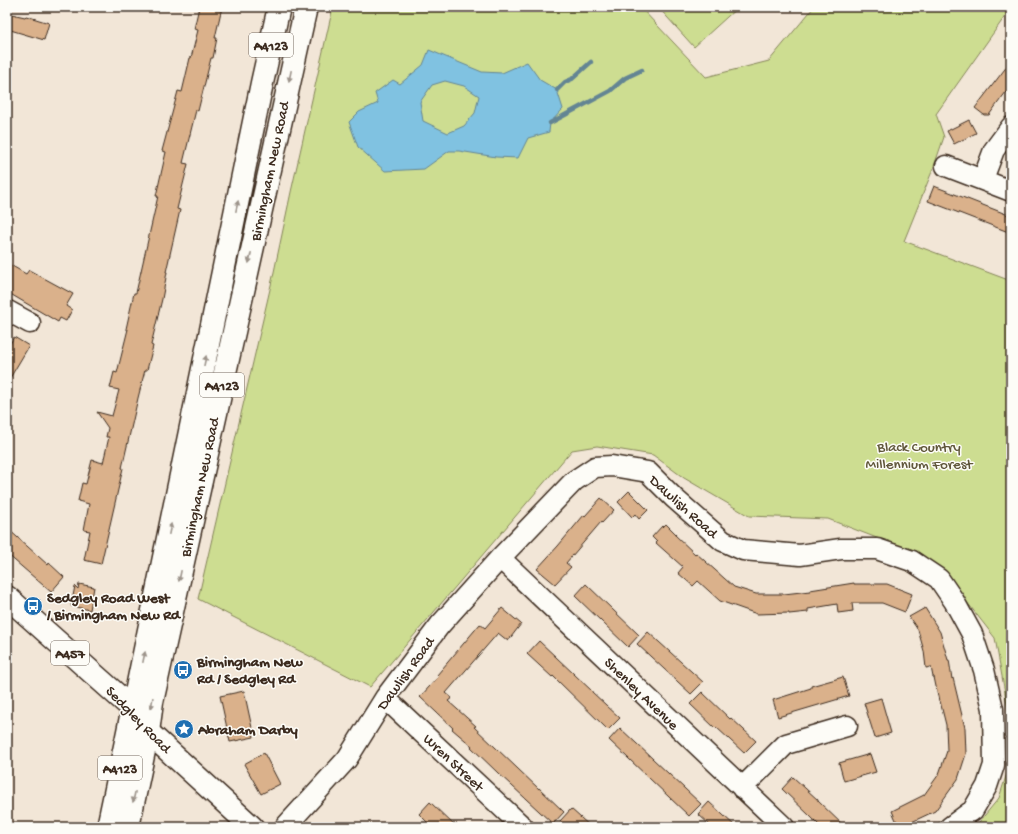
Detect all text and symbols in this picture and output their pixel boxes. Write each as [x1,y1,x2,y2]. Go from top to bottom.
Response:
road number: A4123 [249,33,293,57]
one-way arrow [287,70,293,82]
street label: Birmingham New Road [247,99,295,244]
one-way arrow [234,200,240,212]
one-way arrow [247,252,253,264]
one-way arrow [202,355,208,367]
road number: A4123 [200,373,244,397]
street label: Birmingham New Road [177,415,225,560]
park label: Black Country Millennium Forest [866,439,974,474]
street label: Dawlish Road [644,471,722,544]
one-way arrow [167,523,173,536]
one-way arrow [176,570,182,582]
place label: Sedgley Road West / Birmingham New Rd [46,590,182,625]
bus stop icon: Sedgley Road West / Birmingham New Rd [22,595,44,617]
street label: Dawlish Road [373,633,440,715]
road number: A457 [51,641,89,665]
one-way arrow [141,651,147,663]
place label: Birmingham New Rd / Sedgley Rd [196,654,303,689]
street label: Shenley Avenue [599,654,682,735]
bus stop icon: Birmingham New Rd / Sedgley Rd [172,659,194,681]
street label: Sedgley Road [101,683,175,759]
one-way arrow [149,697,155,709]
place icon: Abraham Darby [173,718,195,740]
place label: Abraham Darby [197,722,298,740]
street label: Wren Street [419,731,488,797]
road number: A4123 [98,756,142,780]
one-way arrow [131,791,137,803]

